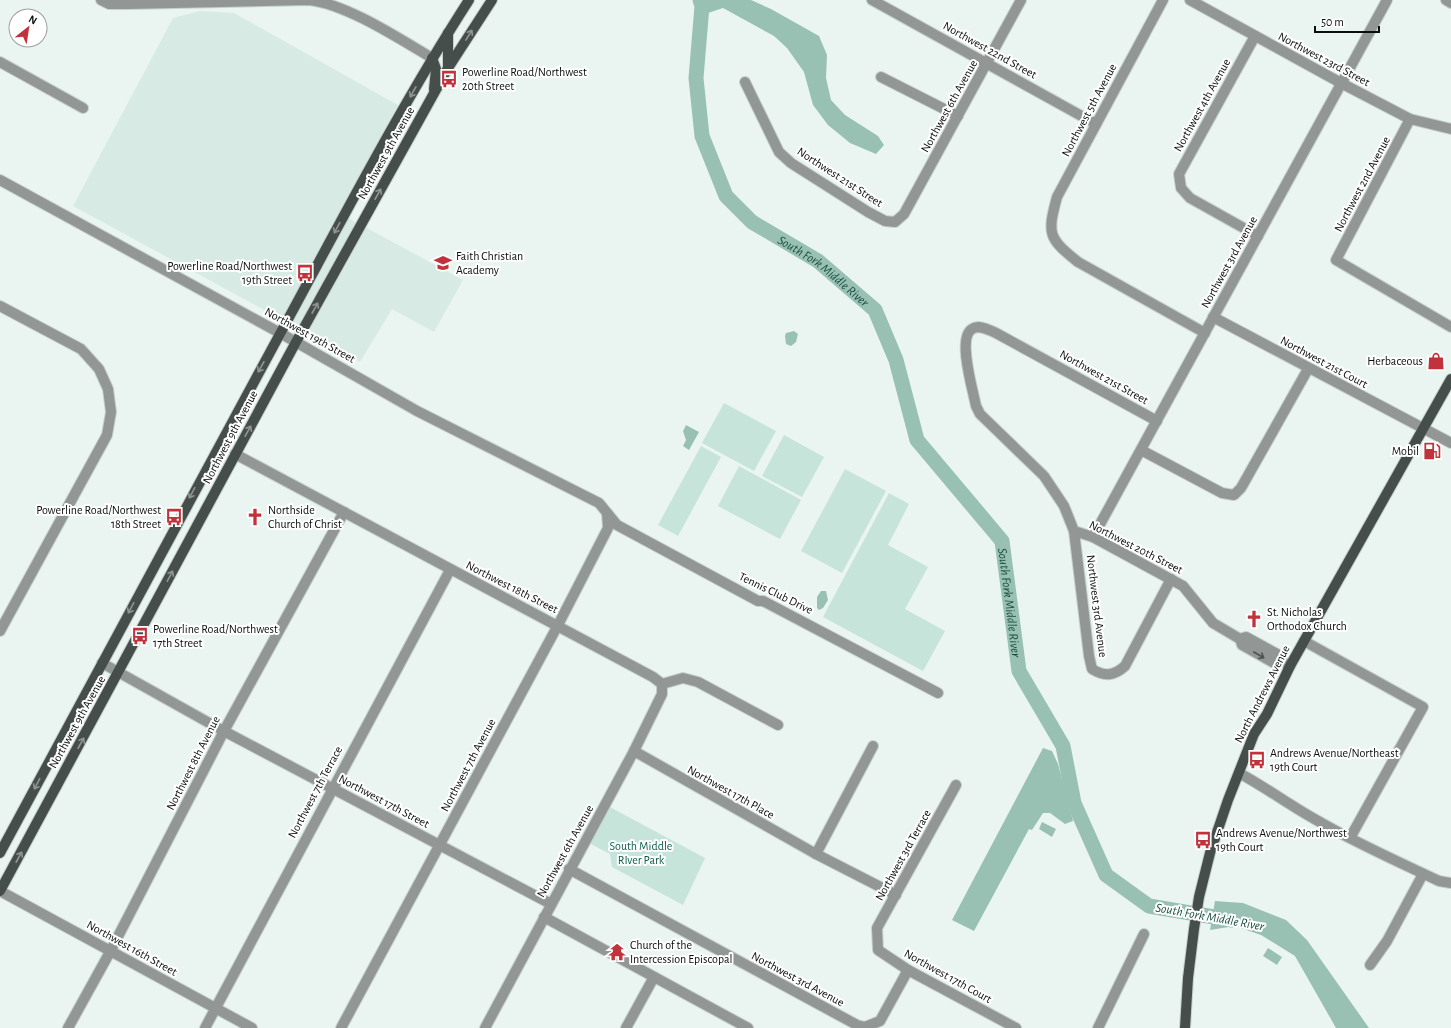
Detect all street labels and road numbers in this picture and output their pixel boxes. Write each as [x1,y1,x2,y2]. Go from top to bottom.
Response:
street label: Northwest 22nd Street [941,19,1039,81]
street label: Northwest 23rd Street [1276,30,1372,88]
street label: Northwest 4th Avenue [1172,57,1232,153]
street label: Northwest 6th Avenue [919,58,979,154]
street label: Northwest 5th Avenue [1059,62,1119,158]
street label: Northwest 9th Avenue [356,105,416,201]
street label: Northwest 2nd Avenue [1332,134,1392,234]
street label: Northwest 21st Street [795,145,885,209]
street label: Northwest 3rd Avenue [1199,214,1259,310]
street label: Northwest 19th Street [263,305,357,365]
street label: Northwest 21st Court [1279,334,1370,390]
street label: Northwest 21st Street [1058,348,1150,406]
street label: Northwest 9th Avenue [200,388,260,486]
street label: Northwest 20th Street [1087,518,1185,576]
street label: Northwest 3rd Avenue [1085,554,1109,658]
street label: Northwest 18th Street [464,559,560,615]
street label: Tennis Club Drive [737,570,815,616]
street label: North Andrews Avenue [1232,643,1292,745]
street label: Northwest 9th Avenue [47,674,107,770]
street label: Northwest 8th Avenue [164,714,222,812]
street label: Northwest 7th Avenue [438,717,498,813]
street label: Northwest 7th Terrace [286,744,344,840]
street label: Northwest 17th Place [686,763,776,821]
street label: Northwest 17th Street [337,772,431,830]
street label: Northwest 6th Avenue [535,803,595,899]
street label: Northwest 3rd Terrace [873,807,933,903]
street label: Northwest 16th Street [85,918,179,978]
street label: Northwest 17th Court [902,947,994,1005]
street label: Northwest 3rd Avenue [750,949,846,1009]

